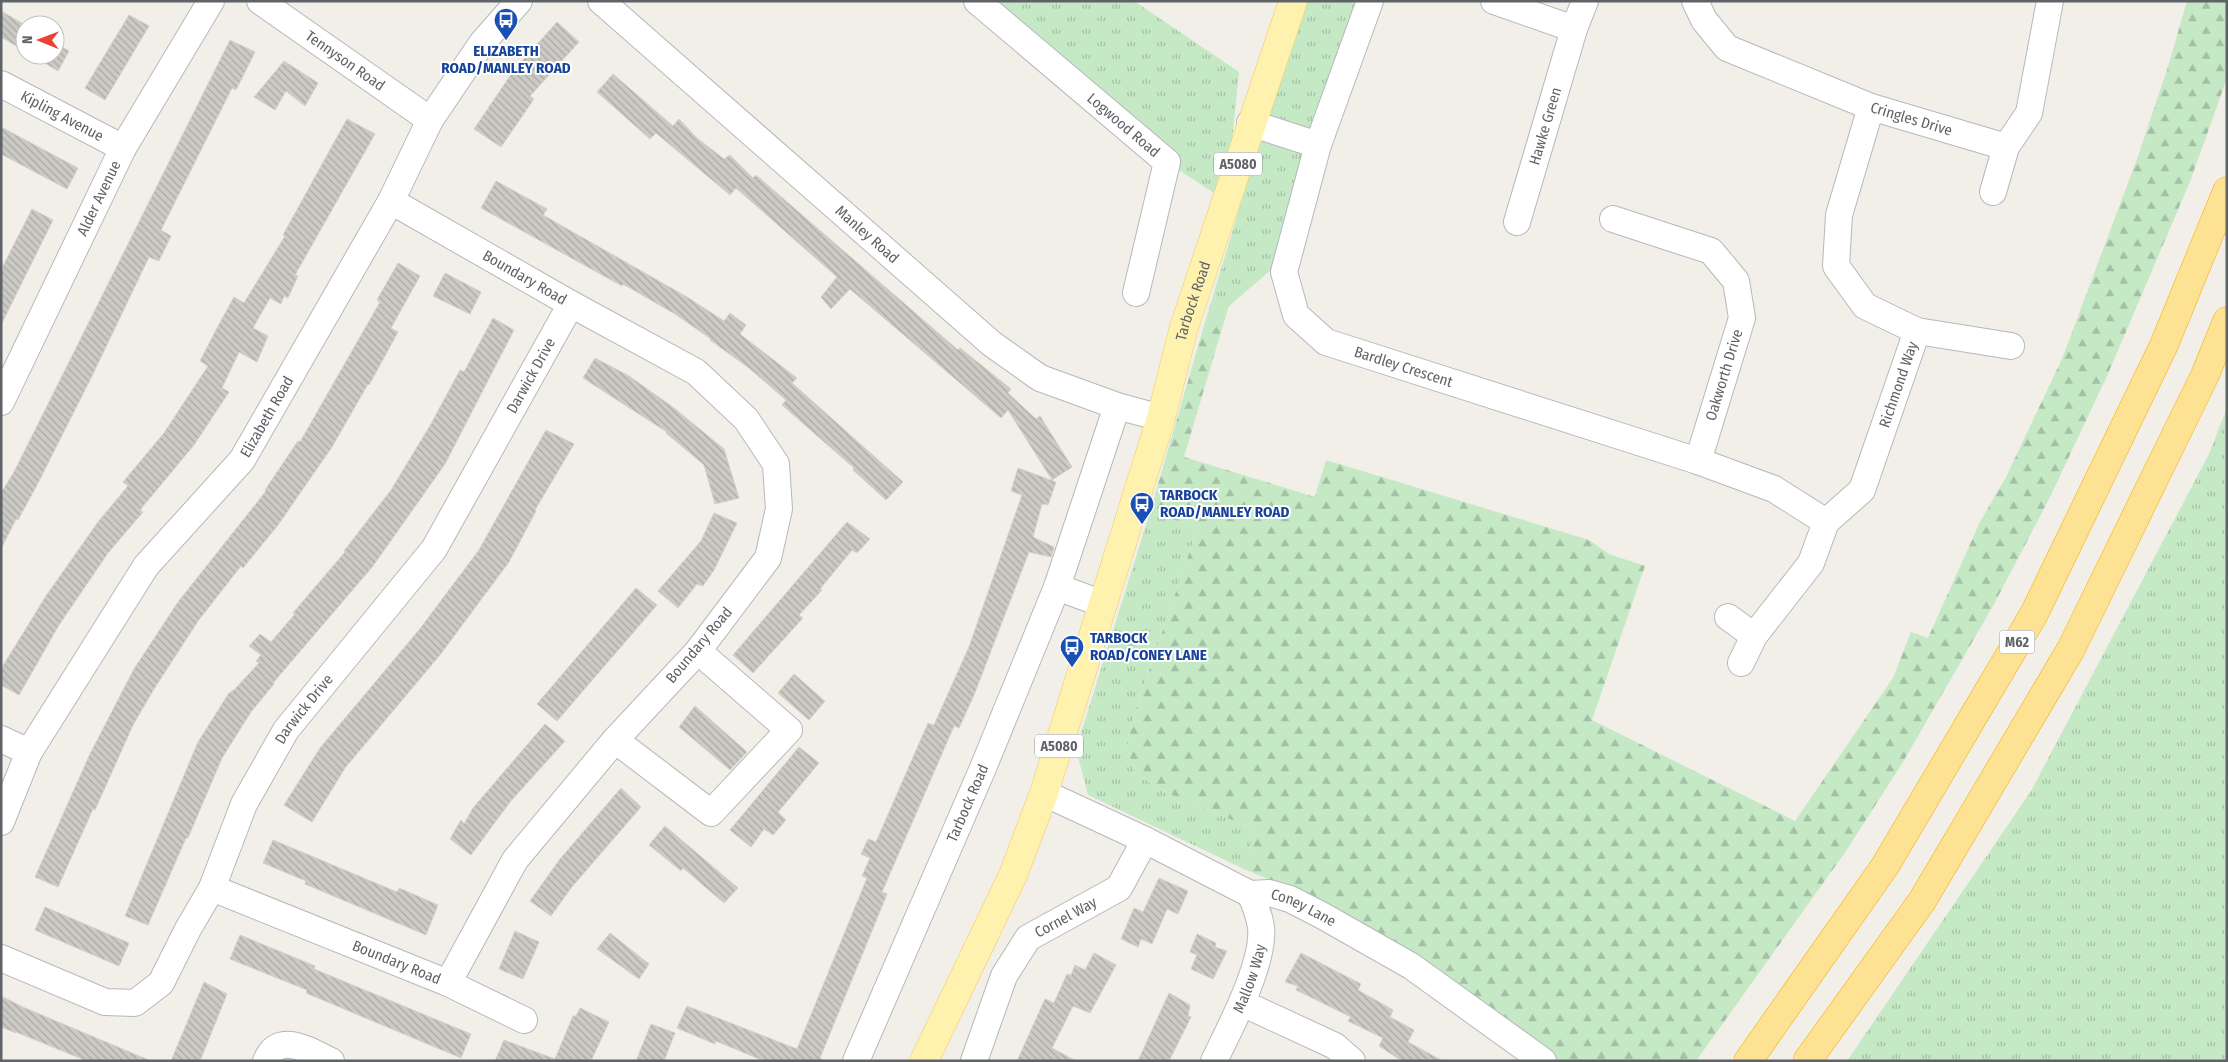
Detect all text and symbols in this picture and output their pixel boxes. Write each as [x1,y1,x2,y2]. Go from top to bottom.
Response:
bus stop icon: ELIZABETH ROAD/MANLEY ROAD [493,7,519,41]
north arrow [15,15,65,65]
street label: Tennyson Road [302,27,388,95]
text: N [19,35,36,44]
place label: ELIZABETH ROAD/MANLEY ROAD [441,42,571,77]
street label: Hawke Green [1525,85,1565,167]
street label: Kipling Avenue [18,87,107,145]
street label: Logwood Road [1083,89,1163,161]
street label: Cringles Drive [1868,98,1954,140]
road number: A5080 [1214,152,1262,175]
street label: Alder Avenue [73,158,125,239]
street label: Manley Road [832,202,903,267]
street label: Boundary Road [479,246,570,309]
street label: Tarbock Road [1172,259,1214,343]
street label: Oakworth Drive [1702,327,1746,423]
street label: Darwick Drive [503,335,559,417]
street label: Richmond Way [1875,339,1922,430]
street label: Bardley Crescent [1352,343,1455,391]
street label: Elizabeth Road [236,373,297,461]
place label: TARBOCK ROAD/MANLEY ROAD [1160,486,1289,521]
bus stop icon: TARBOCK ROAD/MANLEY ROAD [1129,491,1155,525]
street label: Boundary Road [662,603,736,687]
place label: TARBOCK ROAD/CONEY LANE [1090,629,1207,664]
road number: M62 [2000,630,2034,654]
bus stop icon: TARBOCK ROAD/CONEY LANE [1059,634,1085,668]
street label: Darwick Drive [271,671,337,747]
road number: A5080 [1035,734,1083,758]
street label: Tarbock Road [943,762,992,845]
street label: Coney Lane [1269,885,1339,931]
street label: Cornel Way [1032,893,1100,942]
street label: Boundary Road [350,936,444,988]
street label: Mallow Way [1229,942,1269,1016]

